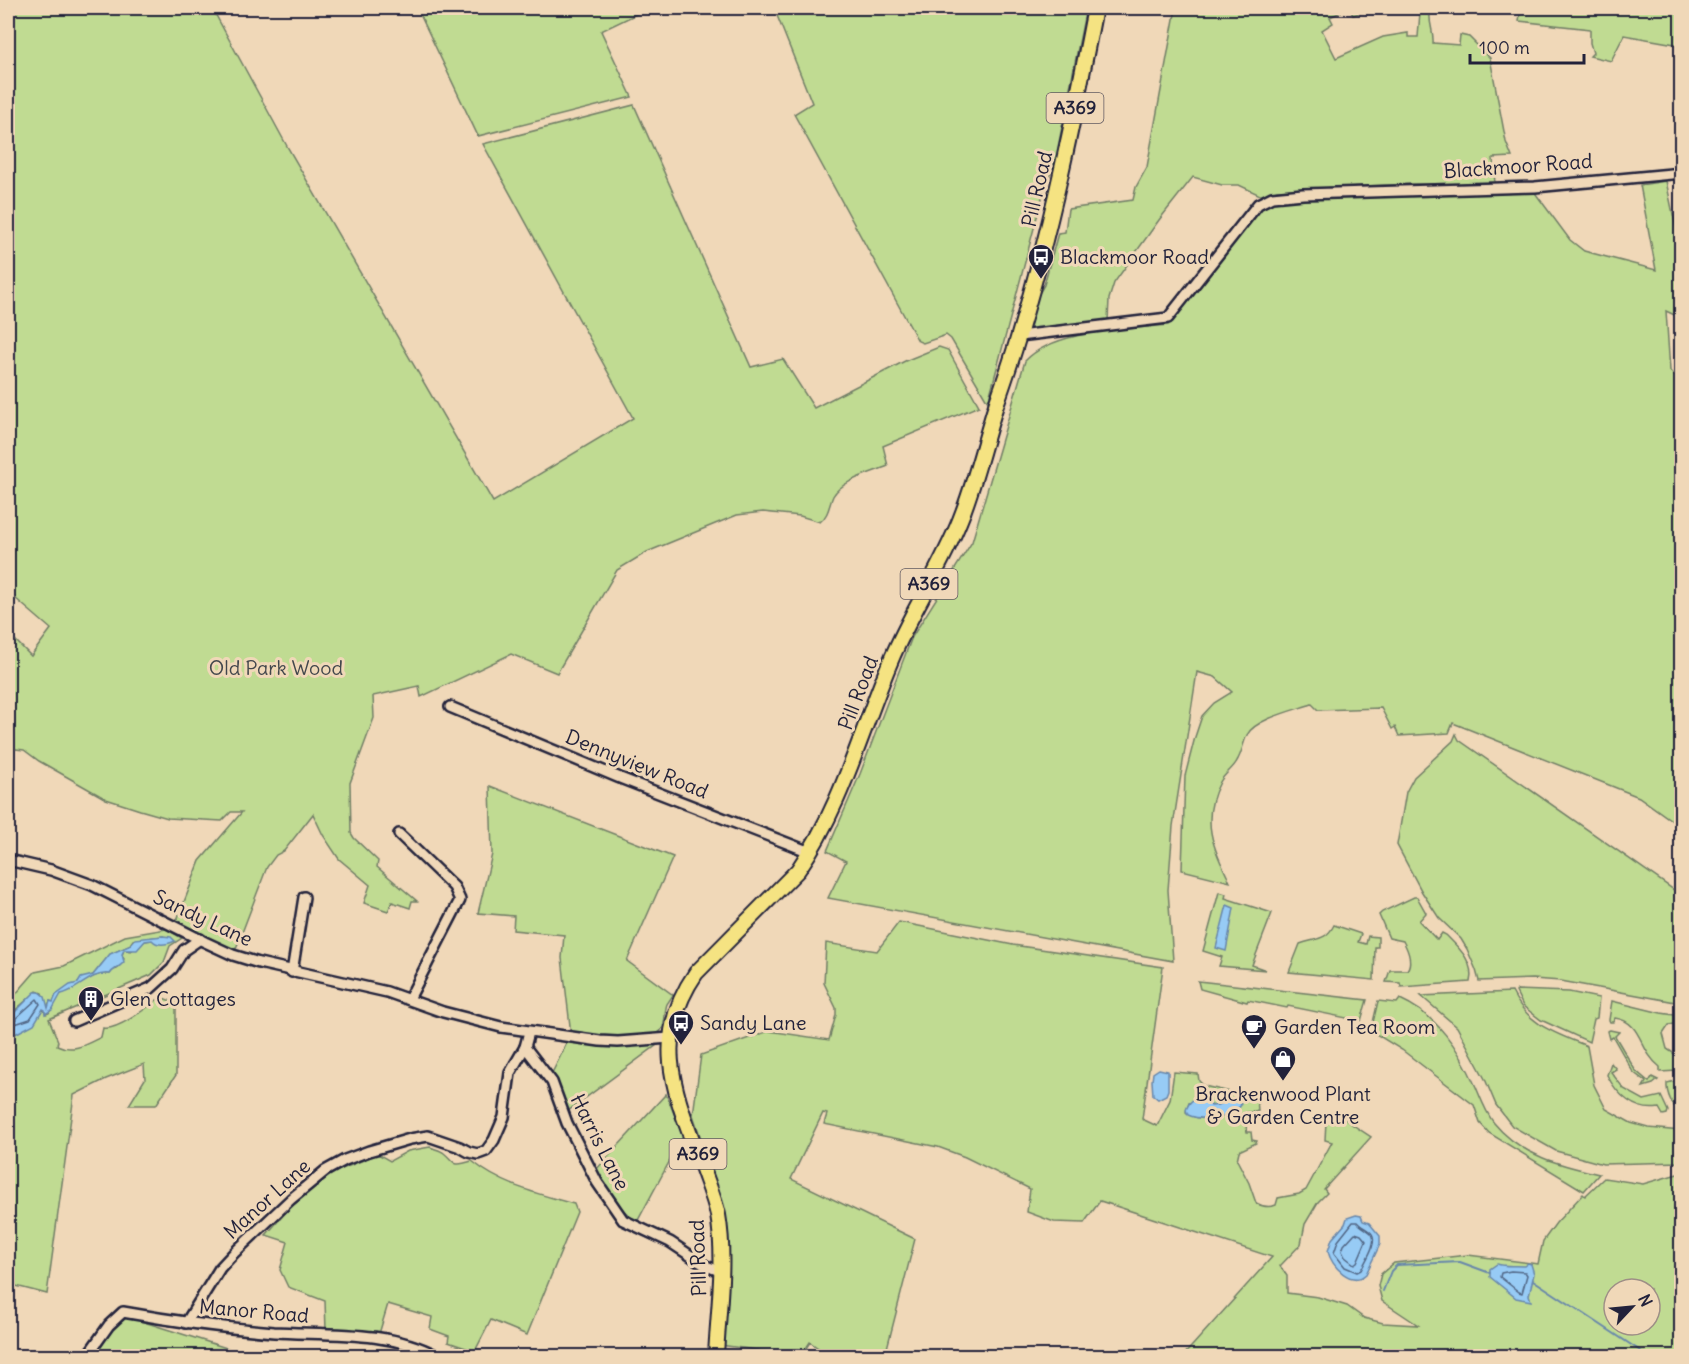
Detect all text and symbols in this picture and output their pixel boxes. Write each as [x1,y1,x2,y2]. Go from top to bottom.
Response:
scale bar [1470,27,1584,65]
text: 100 m [1479,36,1530,59]
road number: A369 [1046,93,1104,123]
street label: Pill Road [1016,148,1057,229]
street label: Blackmoor Road [1443,148,1593,183]
bus stop icon: Blackmoor Road [1026,242,1056,280]
place label: Blackmoor Road [1060,244,1209,269]
road number: A369 [900,569,958,599]
street label: Pill Road [832,652,883,733]
park label: Old Park Wood [209,655,343,680]
street label: Dennyview Road [562,724,712,804]
street label: Sandy Lane [150,884,257,951]
building icon: Glen Cottages [76,984,106,1022]
place label: Glen Cottages [110,986,236,1011]
bus stop icon: Sandy Lane [666,1008,696,1046]
place label: Sandy Lane [700,1010,807,1035]
cafe icon: Garden Tea Room [1239,1012,1269,1050]
place label: Garden Tea Room [1274,1014,1435,1039]
shop icon: Brackenwood Plant & Garden Centre [1268,1044,1298,1082]
place label: Brackenwood Plant & Garden Centre [1195,1081,1371,1129]
street label: Harris Lane [565,1089,635,1194]
road number: A369 [670,1139,726,1169]
street label: Manor Lane [218,1153,315,1244]
street label: Pill Road [684,1219,711,1297]
north arrow [1602,1277,1662,1337]
text: N [1634,1291,1657,1310]
street label: Manor Road [198,1293,310,1328]

